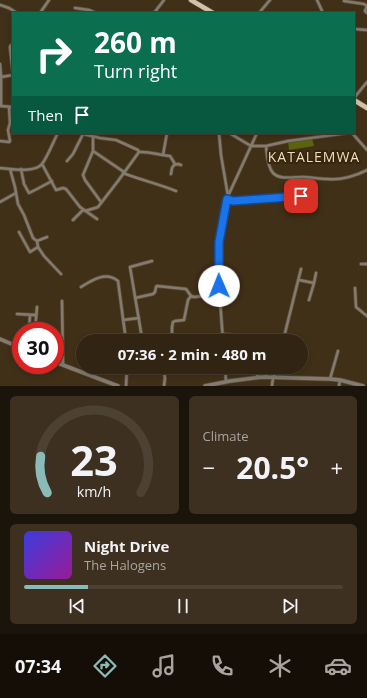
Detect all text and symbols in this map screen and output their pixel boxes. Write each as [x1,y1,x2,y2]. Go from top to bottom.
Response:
text: 260 m [94,23,177,61]
icon: right [28,28,80,80]
text: Turn right [94,59,177,83]
icon: arrive [71,104,93,126]
text: Then [28,105,63,125]
district label: KATALEMWA [268,147,360,166]
pin [284,179,318,213]
icon: arrive [290,185,312,207]
position arrow [198,265,240,307]
speed limit sign: 30 [12,322,64,374]
text: 07:36 · 2 min · 480 m [118,344,266,364]
text: Climate [203,427,248,445]
text: 23 [70,432,118,488]
text: 20.5° [236,447,309,488]
text: − [203,452,215,482]
text: + [330,452,343,482]
text: km/h [77,482,112,501]
text: Night Drive [84,536,169,556]
text: The Halogens [84,556,166,574]
icon: previous [66,595,88,617]
icon: pause [172,595,194,617]
icon: next [279,595,301,617]
icon: directions [91,652,119,680]
icon: music [150,652,178,680]
icon: phone [208,652,236,680]
icon: climate [266,652,294,680]
icon: car [324,652,352,680]
text: 07:34 [15,654,61,678]

